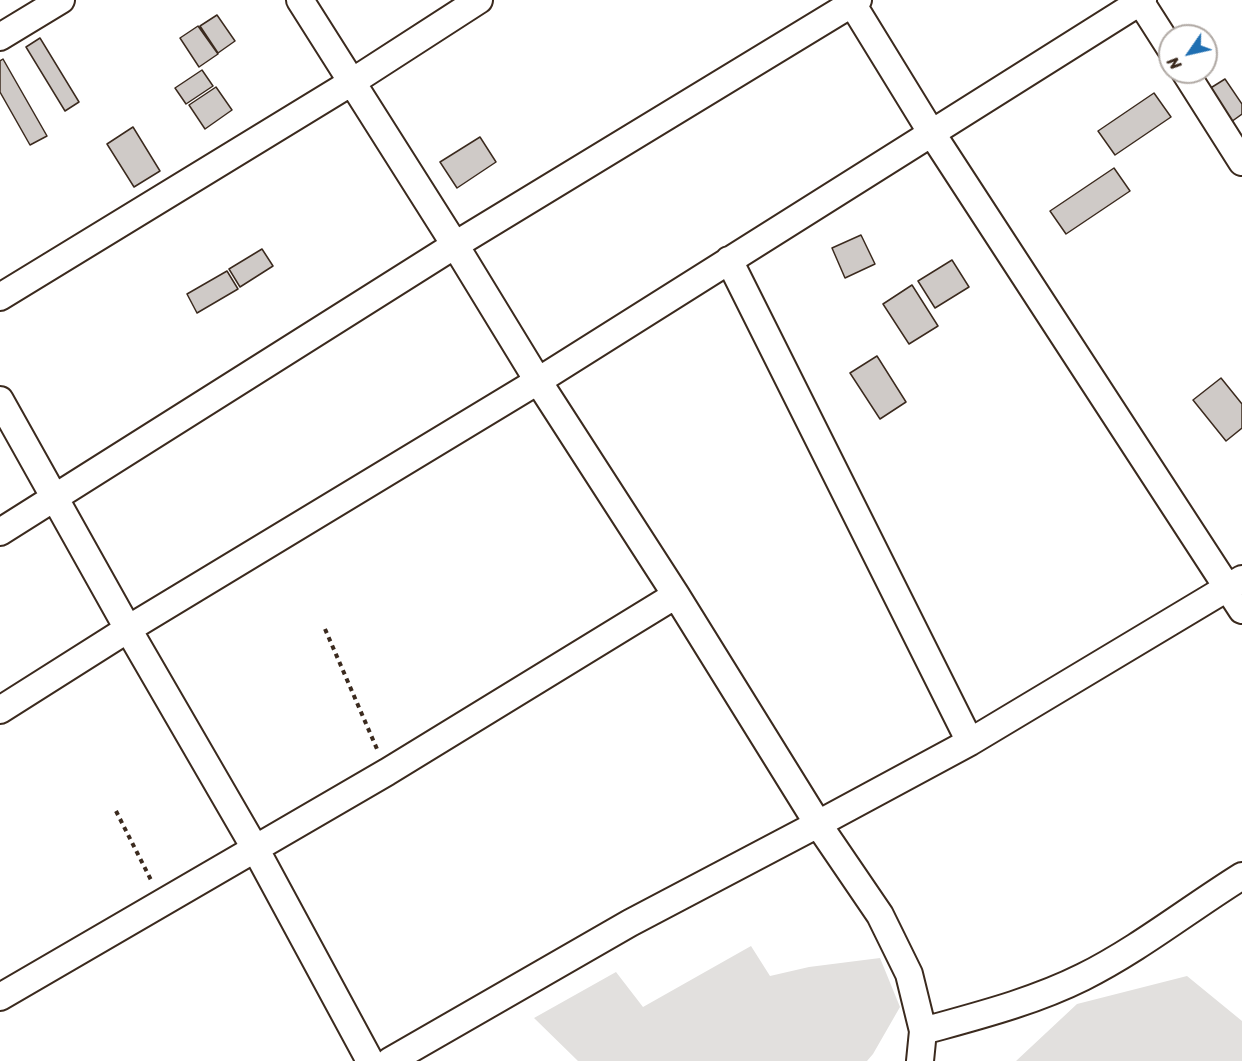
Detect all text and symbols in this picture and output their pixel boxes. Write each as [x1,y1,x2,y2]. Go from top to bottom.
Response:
north arrow [1158,24,1218,84]
text: N [1159,51,1189,76]

